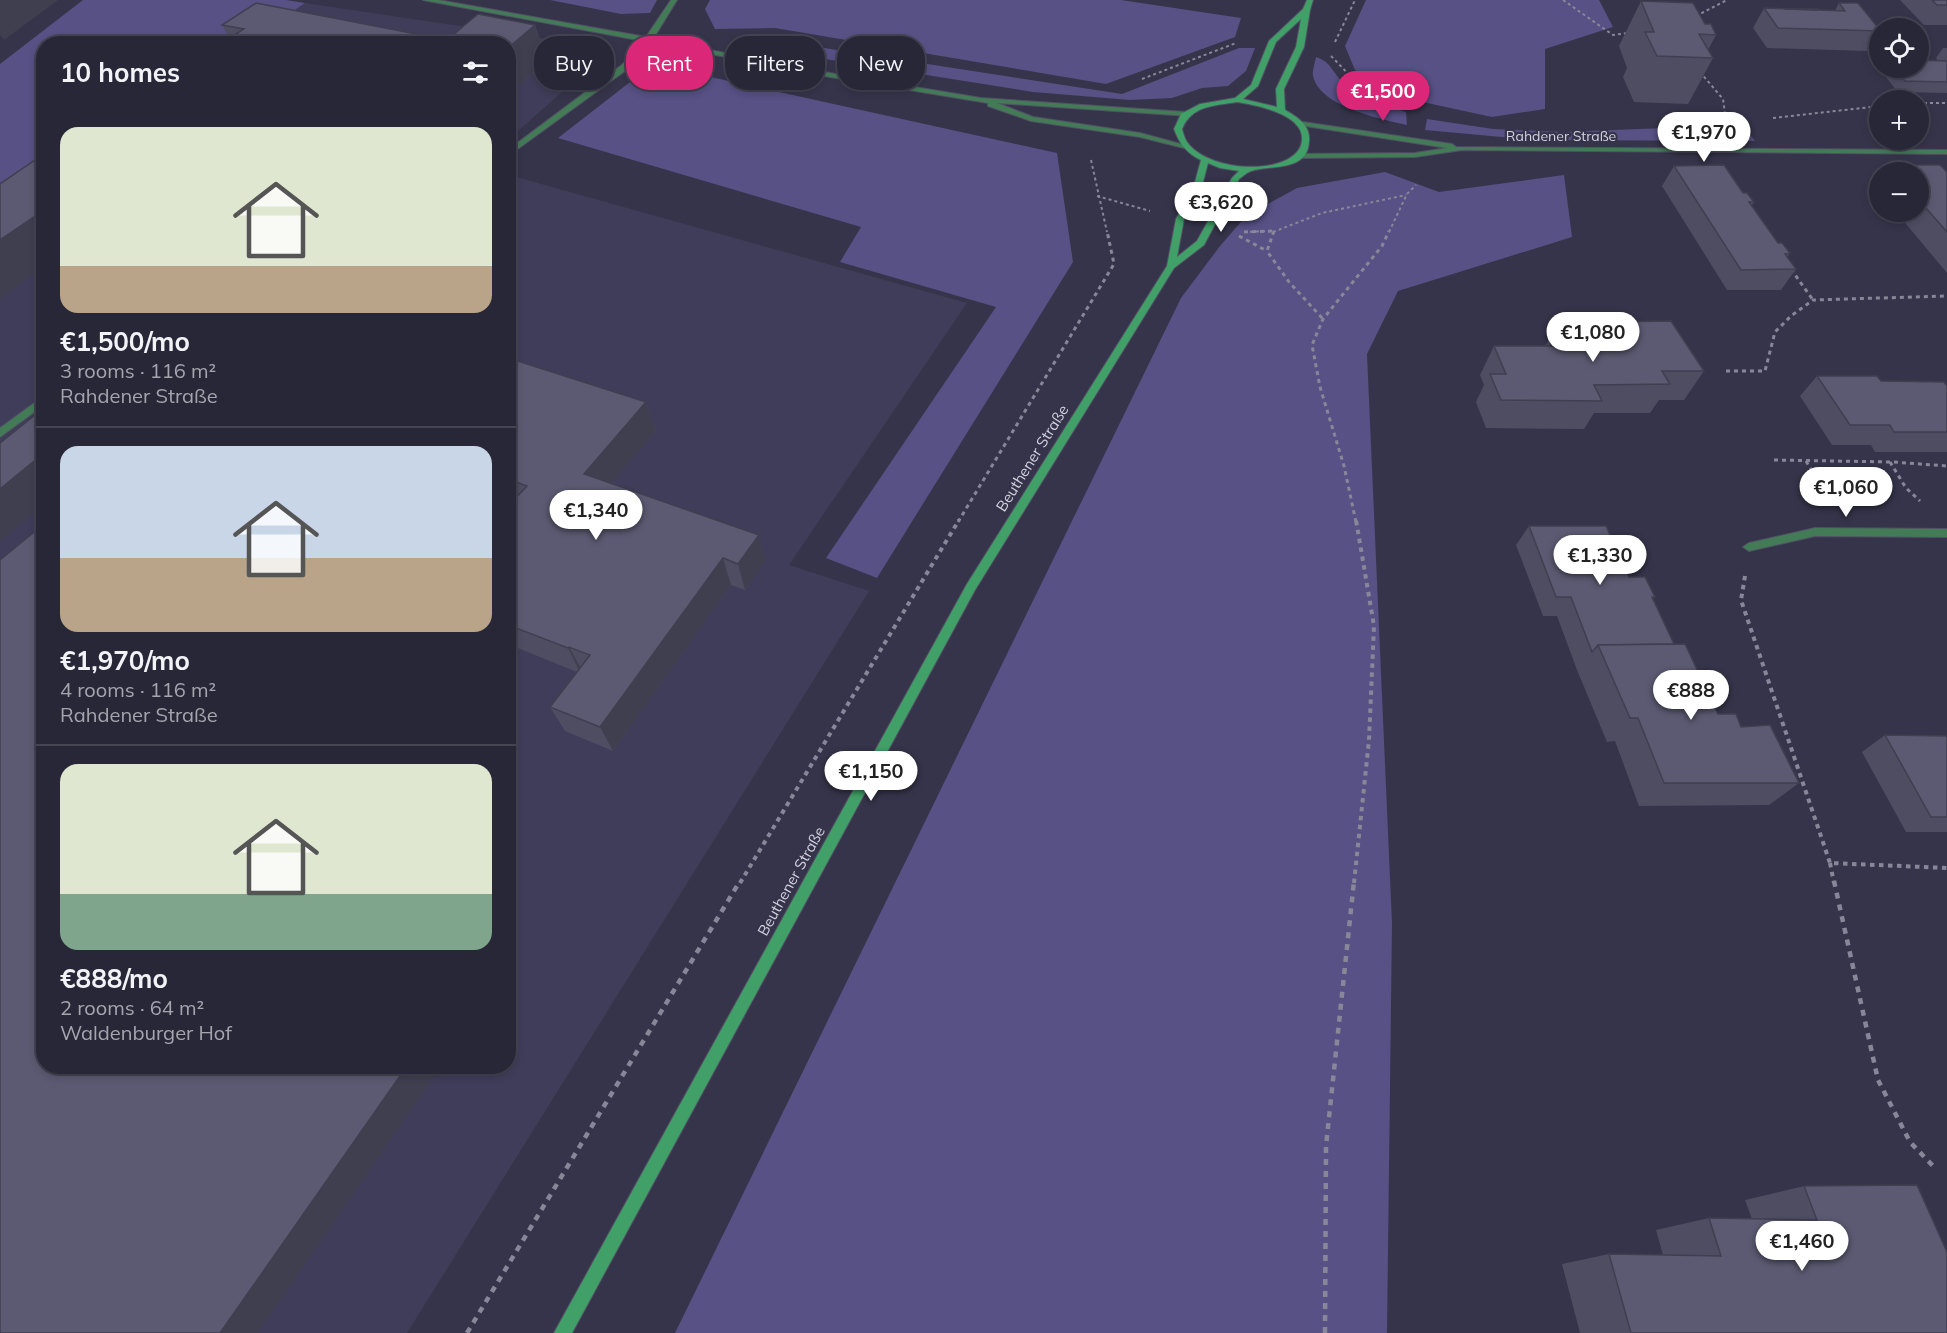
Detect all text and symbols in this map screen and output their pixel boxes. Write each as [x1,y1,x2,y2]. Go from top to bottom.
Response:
map controls [1869,18,1929,222]
button: locate [1869,18,1929,78]
chip: Buy [534,36,614,90]
chip: Rent [626,36,713,90]
chip: Filters [725,36,825,90]
chip: New [837,36,925,90]
text: 10 homes [60,56,180,89]
icon: filters [459,56,492,89]
pin: €1,500 [1334,71,1432,122]
text: €1,500 [1351,78,1415,103]
button: + [1869,90,1929,150]
pin: €1,970 [1655,112,1753,163]
text: €1,970 [1672,119,1736,144]
street label: Rahdener Straße [1506,127,1616,145]
button: − [1869,162,1929,222]
icon: home [222,166,330,274]
pin: €3,620 [1172,182,1270,233]
text: €3,620 [1189,189,1253,214]
pin: €1,080 [1544,312,1642,363]
text: €1,080 [1561,319,1625,344]
text: €1,500/mo [60,325,190,358]
text: 3 rooms · 116 m² [60,358,216,383]
text: Rahdener Straße [60,383,218,408]
street label: Beuthener Straße [992,401,1072,515]
pin: €1,060 [1797,467,1895,518]
text: €1,060 [1814,474,1878,499]
icon: home [222,485,330,593]
pin: €1,340 [547,490,645,541]
text: €1,340 [564,497,628,522]
pin: €1,330 [1551,535,1649,586]
text: €1,330 [1568,542,1632,567]
text: €1,970/mo [60,644,190,677]
pin: €888 [1655,670,1727,721]
text: 4 rooms · 116 m² [60,677,216,702]
text: €888 [1667,677,1715,702]
text: Rahdener Straße [60,702,218,727]
pin: €1,150 [822,751,920,802]
text: €1,150 [839,758,903,783]
icon: home [222,803,330,911]
street label: Beuthener Straße [753,823,829,939]
text: €888/mo [60,962,168,995]
text: 2 rooms · 64 m² [60,995,204,1020]
text: Waldenburger Hof [60,1020,232,1045]
pin: €1,460 [1753,1221,1851,1272]
text: €1,460 [1770,1228,1834,1253]

